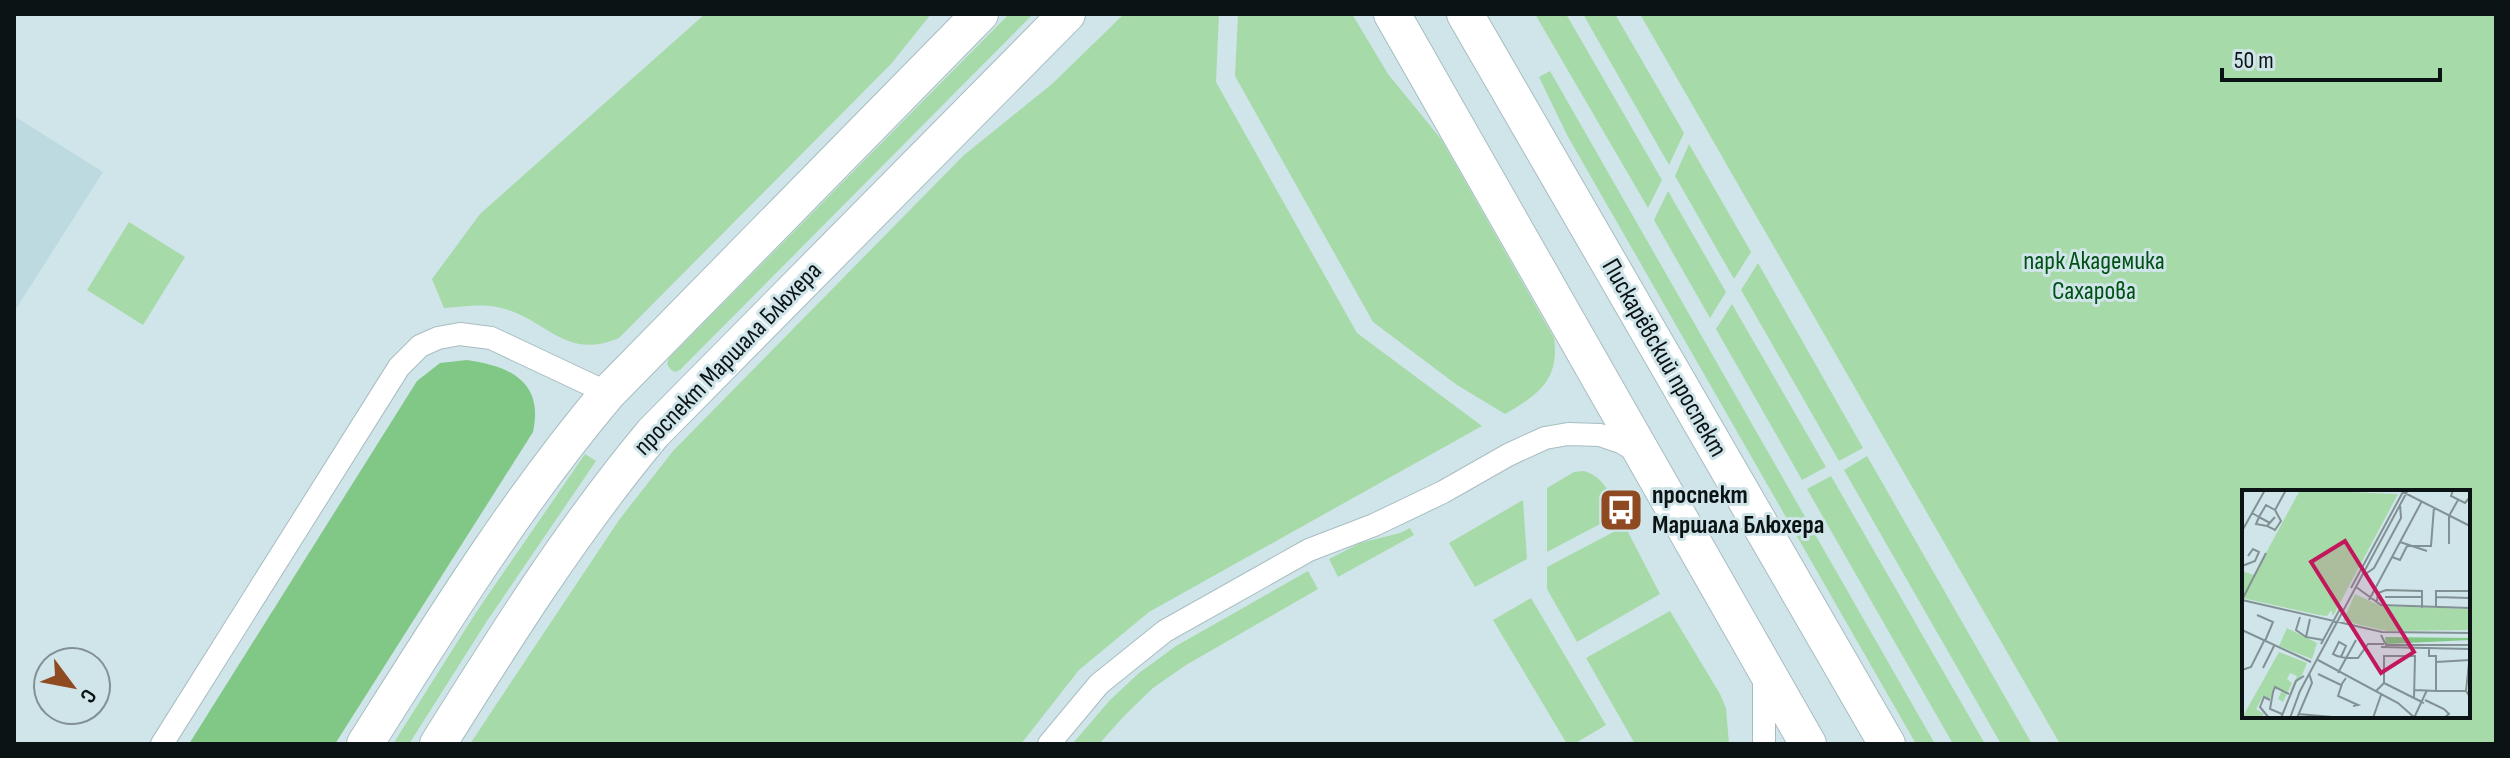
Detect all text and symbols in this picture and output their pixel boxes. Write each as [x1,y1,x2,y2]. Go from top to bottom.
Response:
scale bar [2222,32,2440,82]
text: 50 m [2234,46,2274,75]
park label: парк Академика Сахарова [2023,246,2165,307]
street label: Пискарёвский проспект [1595,254,1733,462]
street label: проспект Маршала Блюхера [628,256,828,462]
place label: проспект Маршала Блюхера [1652,480,1824,541]
bus stop icon: проспект Маршала Блюхера [1597,486,1645,534]
inset map [2242,490,2470,718]
north arrow [32,646,112,726]
text: С [73,684,102,708]

